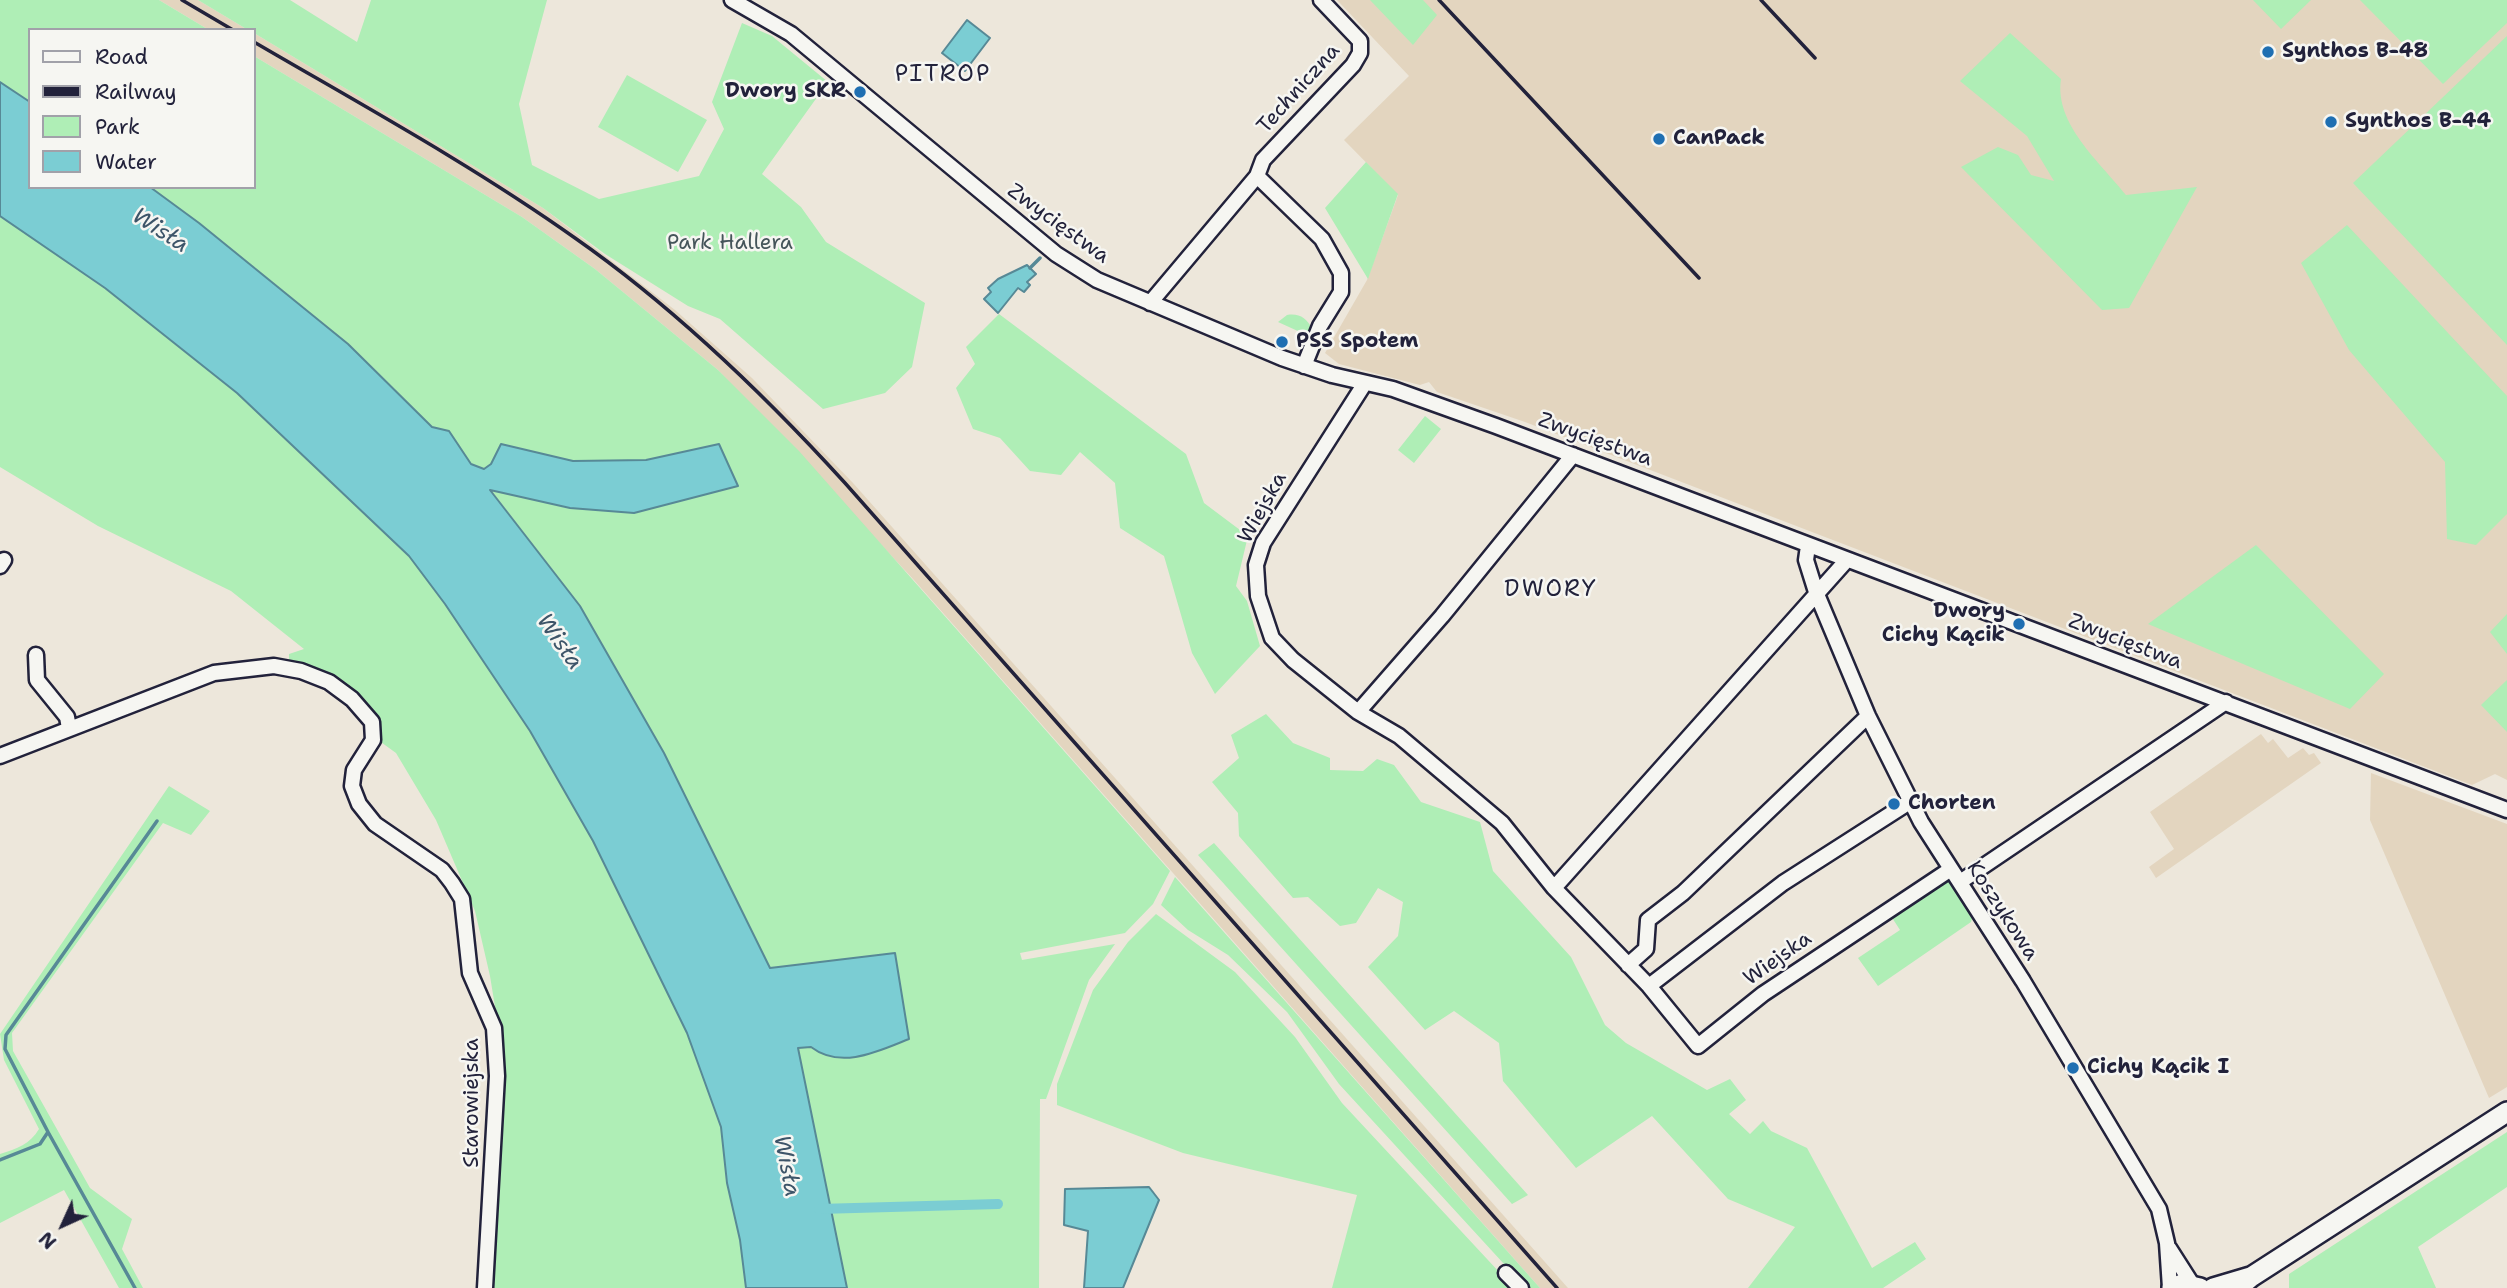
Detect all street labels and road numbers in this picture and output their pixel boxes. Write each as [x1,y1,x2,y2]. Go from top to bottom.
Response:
street label: Techniczna [1252,39,1346,139]
street label: Zwycięstwa [1002,179,1114,269]
street label: Zwycięstwa [1534,408,1656,472]
street label: Wiejska [1233,468,1293,548]
street label: Zwycięstwa [2065,609,2185,675]
street label: Koszykowa [1961,857,2043,965]
street label: Wiejska [1739,927,1817,991]
street label: Starowiejska [460,1038,486,1168]

